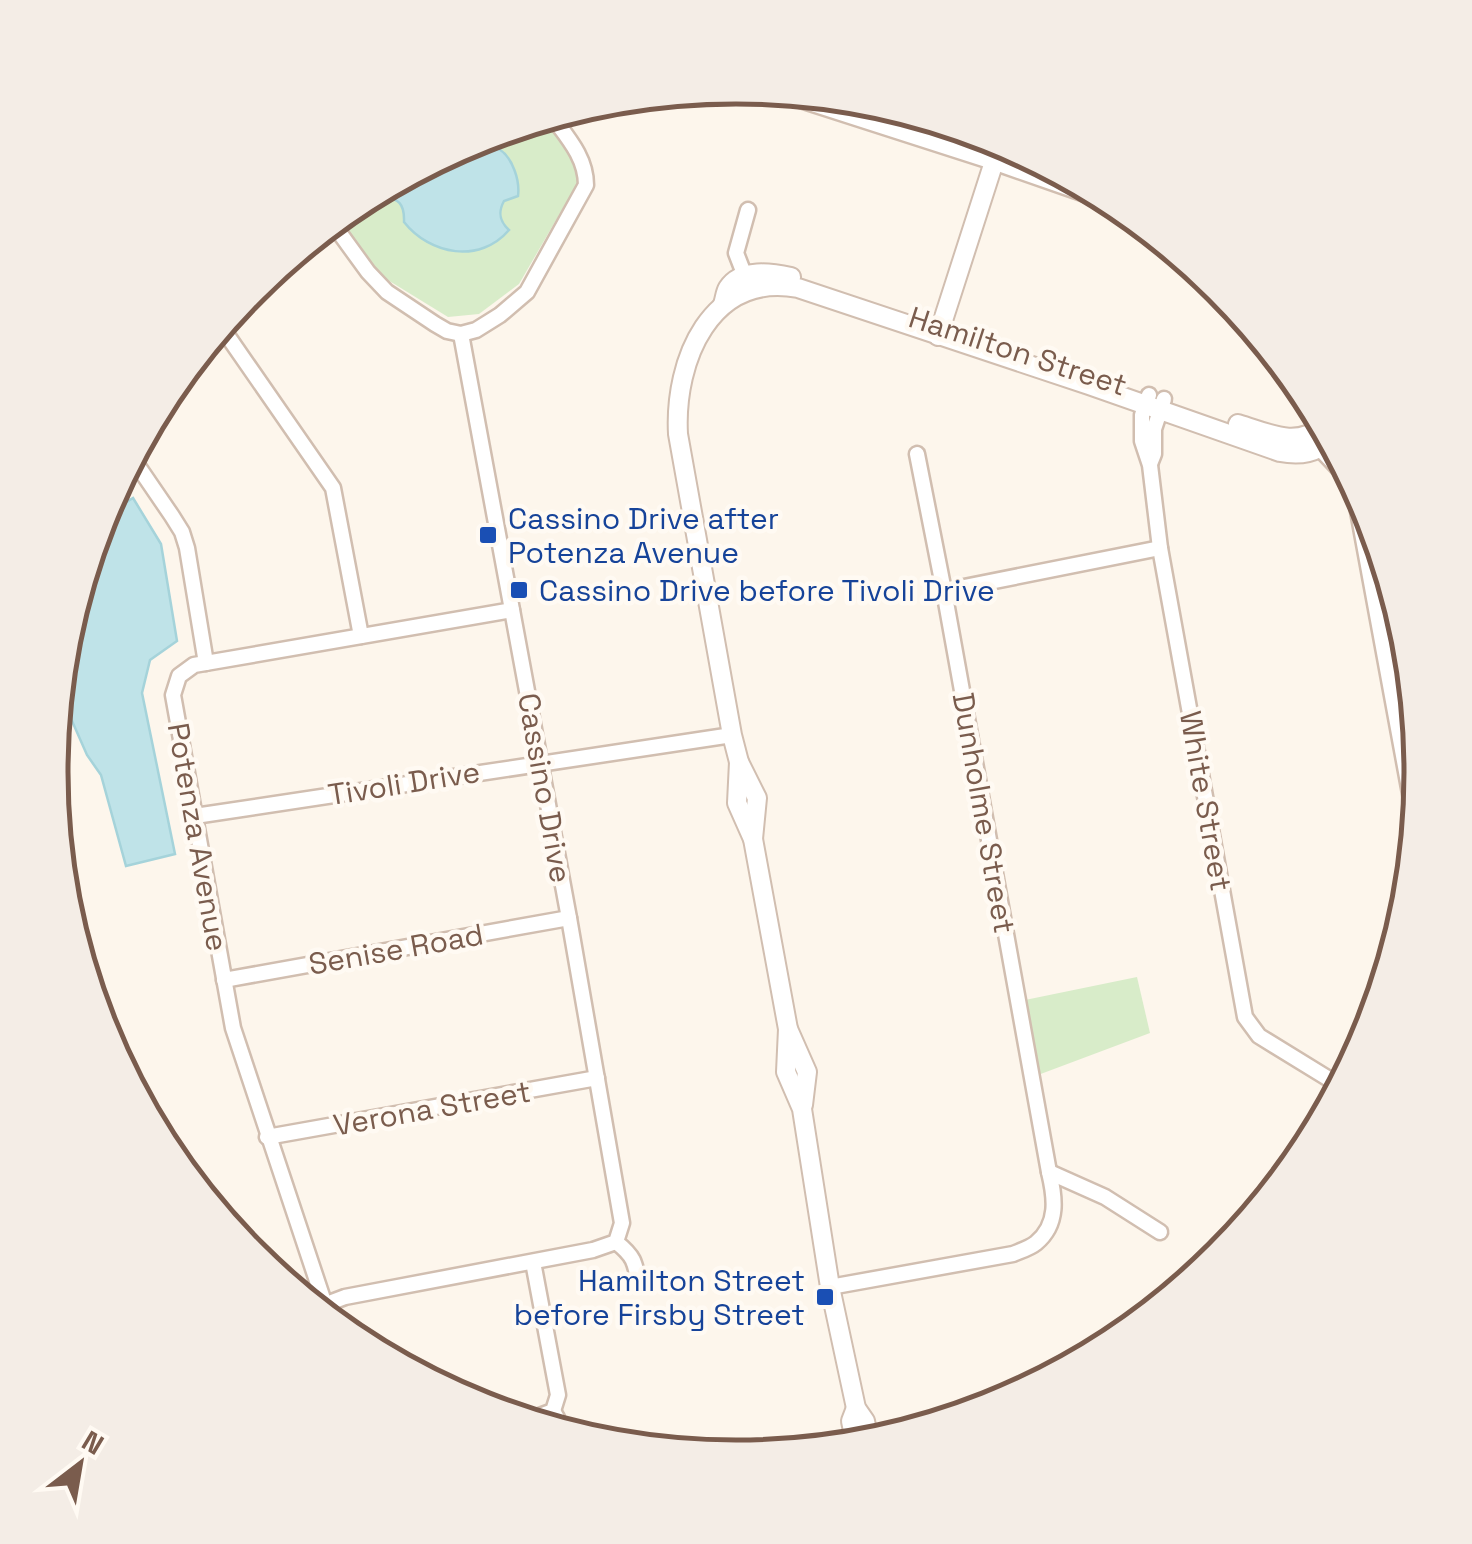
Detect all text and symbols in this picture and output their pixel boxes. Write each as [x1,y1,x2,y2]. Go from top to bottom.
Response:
street label: Hamilton Street [904,297,1132,405]
place label: Cassino Drive after Potenza Avenue [508,499,779,572]
marker: Cassino Drive after Potenza Avenue [477,524,499,546]
place label: Cassino Drive before Tivoli Drive [539,571,995,610]
marker: Cassino Drive before Tivoli Drive [508,579,530,601]
street label: Cassino Drive [509,690,581,886]
street label: Dunholme Street [944,690,1024,936]
street label: White Street [1171,708,1241,894]
street label: Potenza Avenue [159,720,237,954]
street label: Tivoli Drive [325,752,483,814]
street label: Senise Road [306,914,486,984]
street label: Verona Street [330,1071,534,1145]
place label: Hamilton Street before Firsby Street [514,1261,805,1334]
marker: Hamilton Street before Firsby Street [814,1286,836,1308]
north arrow [30,1414,130,1514]
text: N [76,1422,110,1463]

